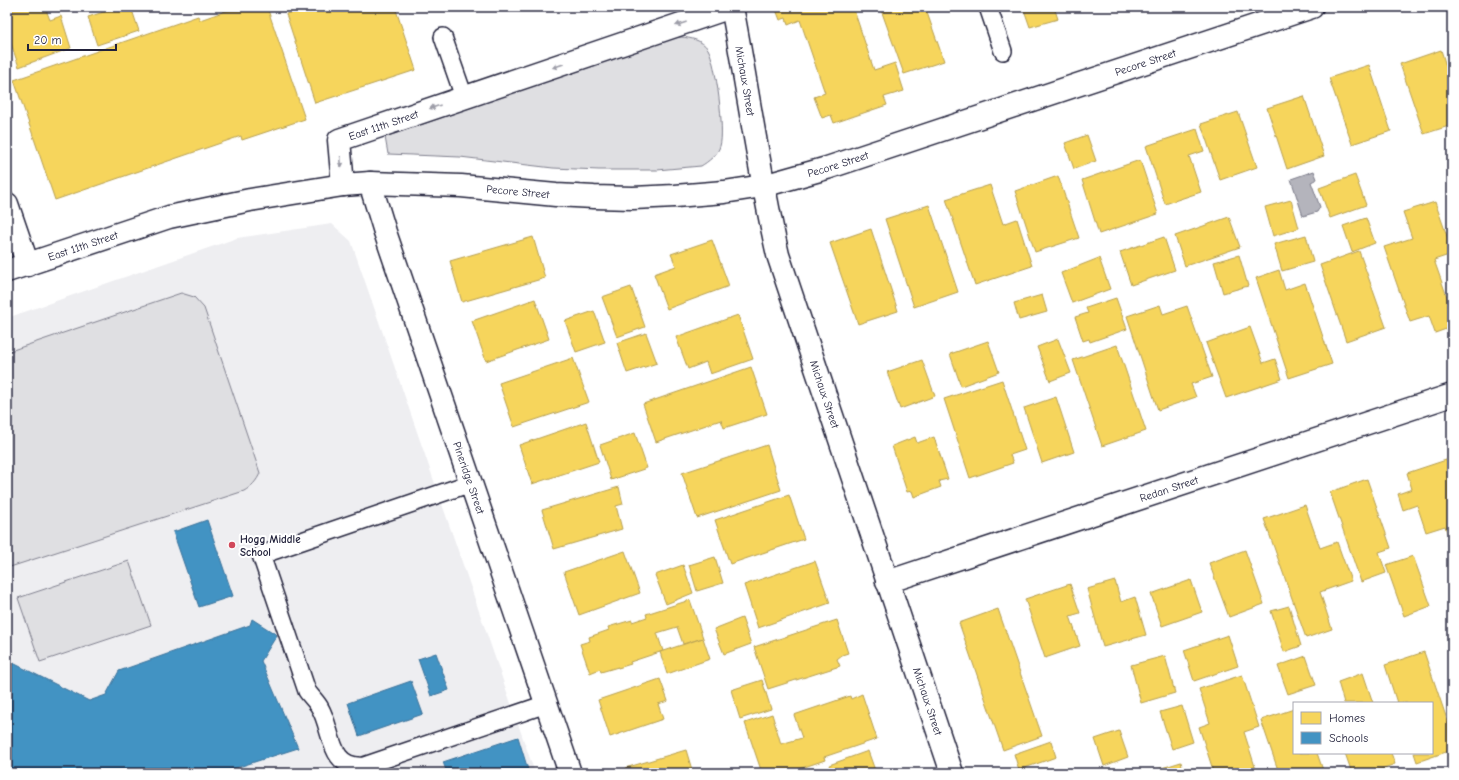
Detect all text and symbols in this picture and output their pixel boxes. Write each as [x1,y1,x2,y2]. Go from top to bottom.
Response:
one-way arrow [675,21,687,27]
scale bar [28,26,116,52]
text: 20 m [34,33,62,47]
street label: Michaux Street [733,45,758,118]
street label: Pecore Street [1113,46,1178,78]
one-way arrow [552,63,564,69]
one-way arrow [429,105,441,111]
street label: East 11th Street [347,107,421,143]
street label: Pecore Street [806,148,871,180]
one-way arrow [337,156,344,169]
street label: Pecore Street [486,182,551,201]
street label: East 11th Street [46,228,120,263]
street label: Michaux Street [807,359,842,431]
street label: Pineridge Street [451,440,488,516]
street label: Redan Street [1138,473,1201,504]
place label: Hogg Middle School [240,533,301,559]
marker: Hogg Middle School [227,540,237,550]
street label: Michaux Street [910,666,946,738]
legend [1293,702,1433,754]
text: Homes [1329,711,1365,725]
text: Schools [1329,731,1368,745]

